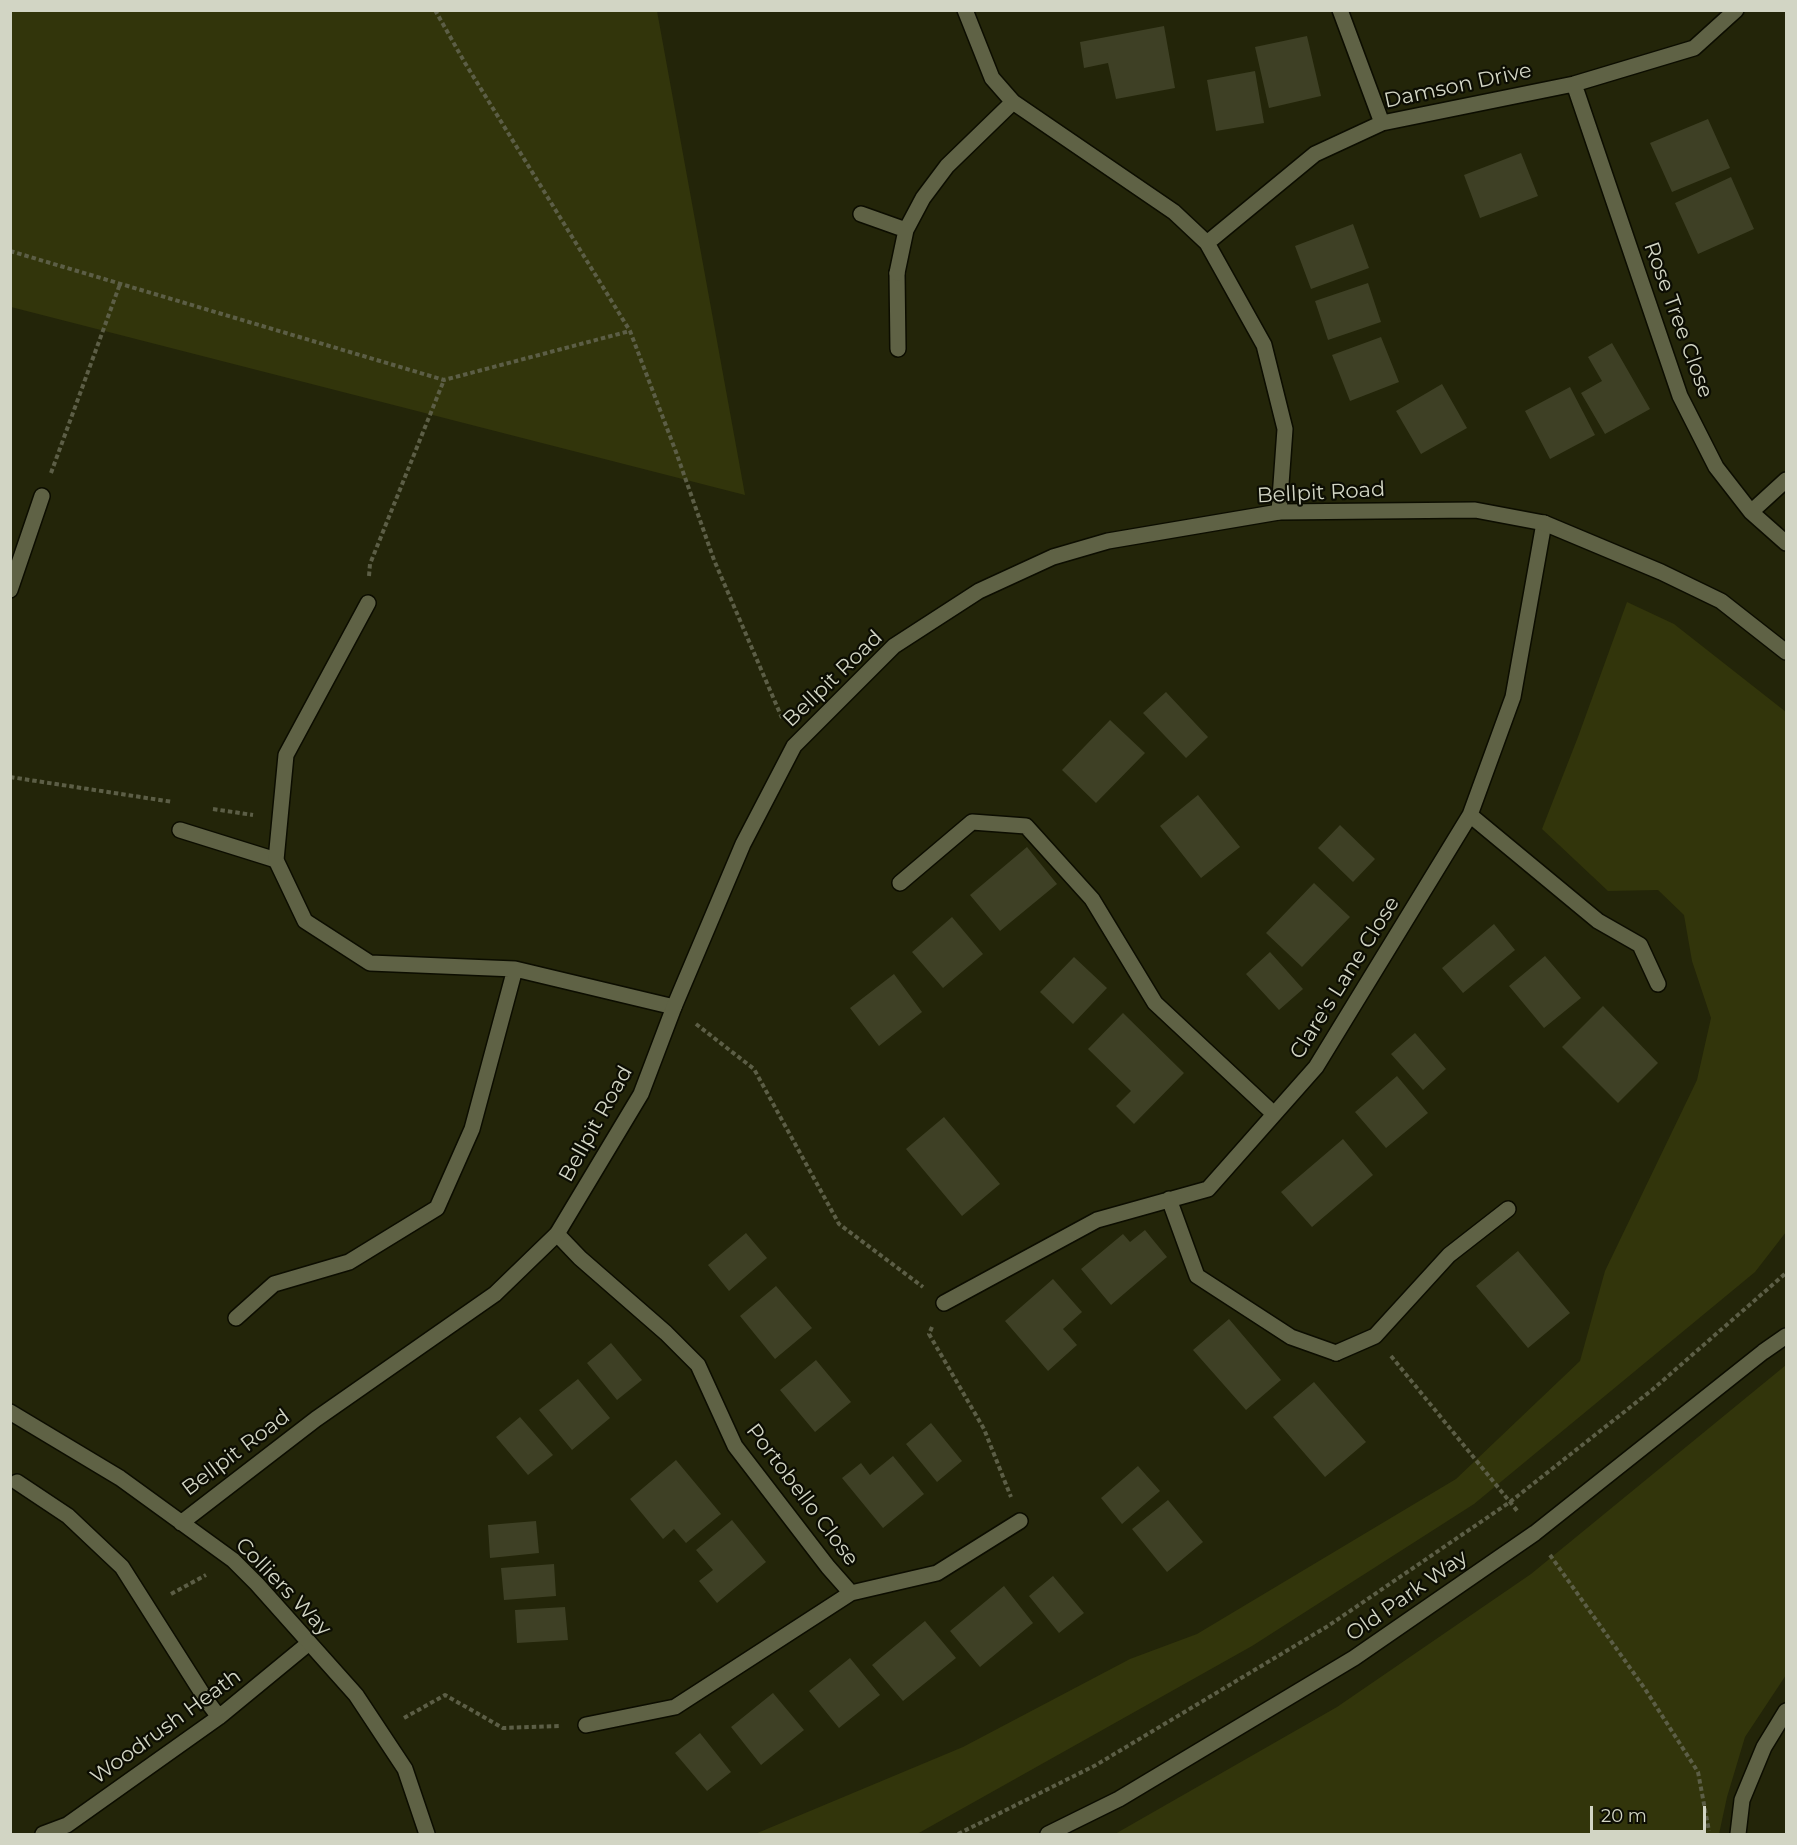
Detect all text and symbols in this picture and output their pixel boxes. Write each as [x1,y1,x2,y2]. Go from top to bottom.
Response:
street label: Damson Drive [1382,58,1534,114]
street label: Rose Tree Close [1638,239,1718,401]
street label: Bellpit Road [1256,477,1386,509]
street label: Bellpit Road [778,625,888,733]
street label: Clare's Lane Close [1285,892,1405,1064]
street label: Bellpit Road [554,1062,638,1186]
street label: Bellpit Road [177,1404,295,1502]
street label: Portobello Close [740,1419,864,1571]
street label: Colliers Way [230,1533,336,1641]
street label: Old Park Way [1342,1545,1472,1647]
street label: Woodrush Heath [86,1664,246,1790]
scale bar [1593,1794,1708,1832]
text: 20 m [1601,1805,1647,1827]

